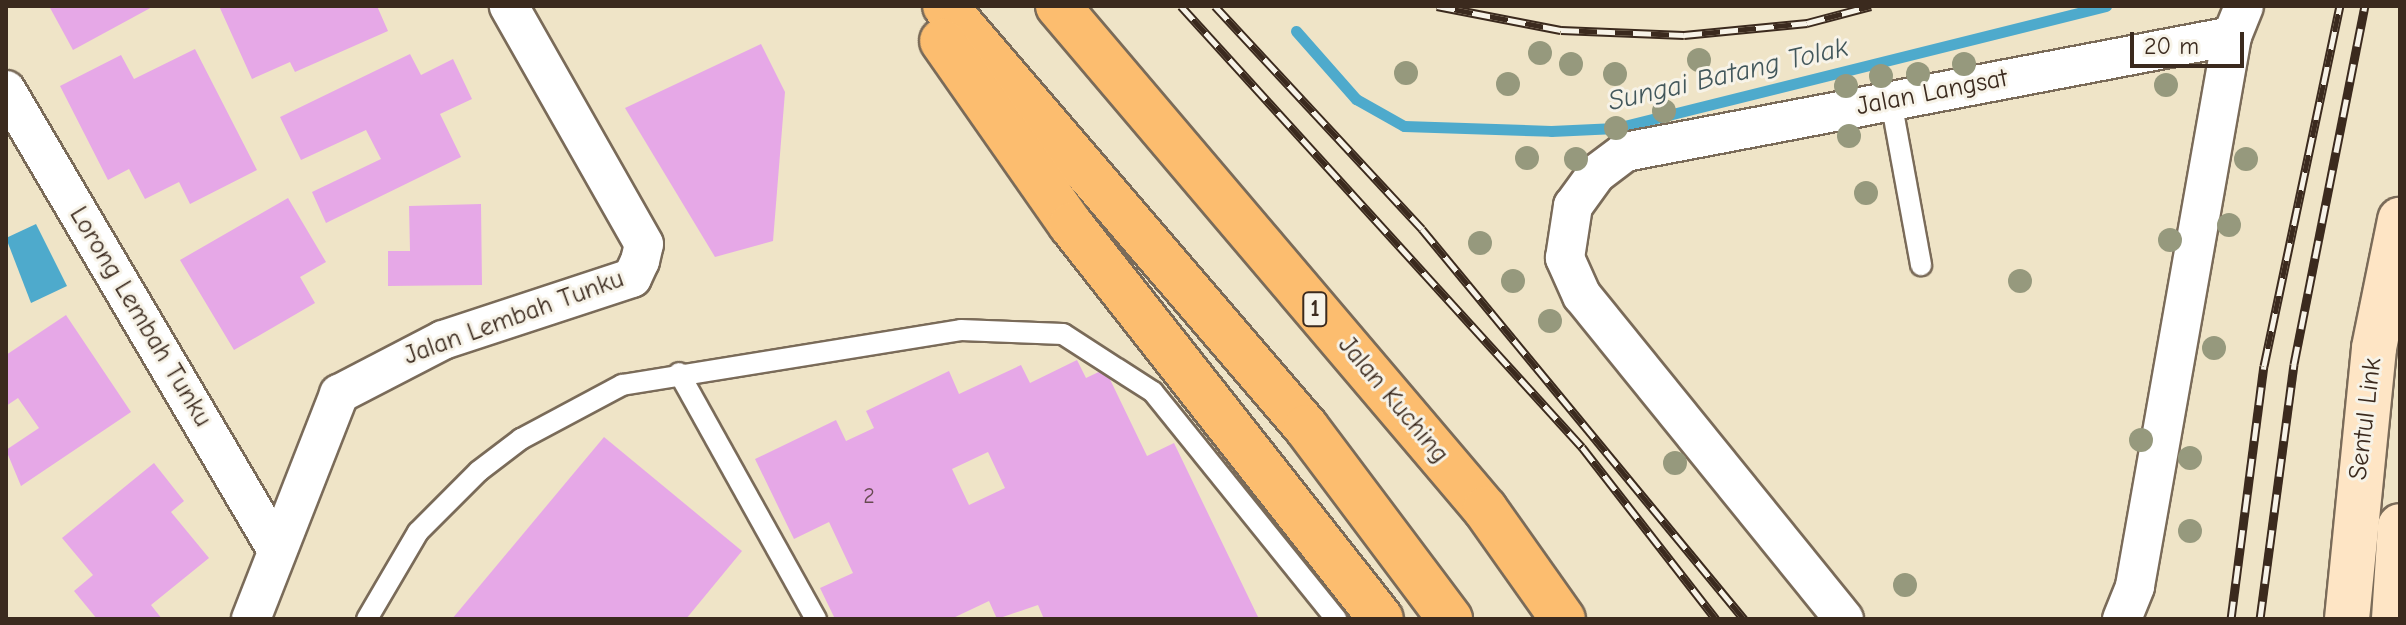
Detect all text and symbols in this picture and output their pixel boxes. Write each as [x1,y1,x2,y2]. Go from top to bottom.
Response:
scale bar [2134,16,2248,66]
water label: Sungai Batang Tolak [1605,30,1851,118]
text: 20 m [2144,32,2199,60]
street label: Jalan Langsat [1854,63,2010,123]
street label: Lorong Lembah Tunku [62,201,218,433]
street label: Jalan Lembah Tunku [400,264,628,372]
road number: 1 [1301,289,1329,329]
street label: Jalan Kuching [1331,330,1455,470]
street label: Sentul Link [2343,356,2389,482]
house number: 2 [863,484,875,510]

